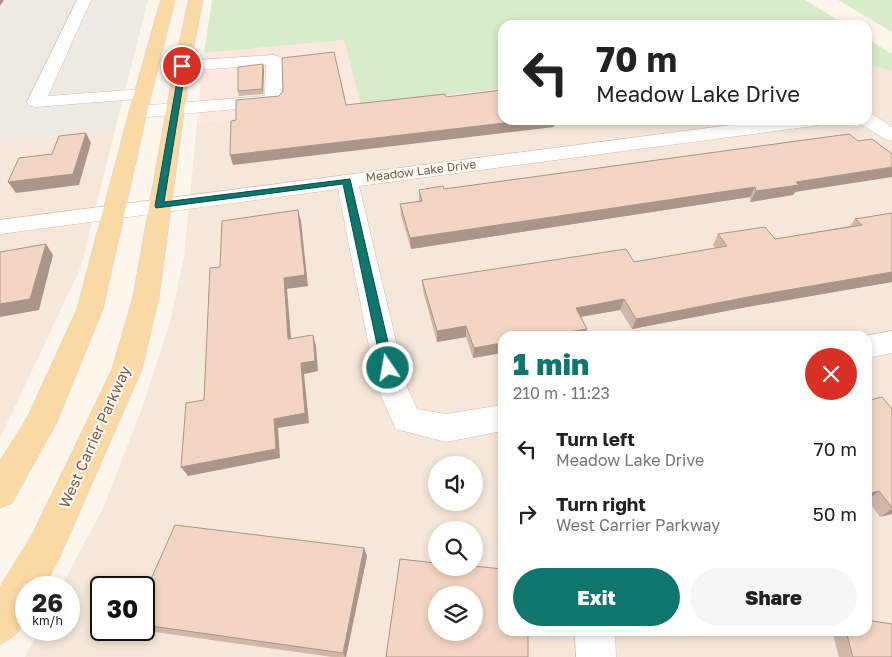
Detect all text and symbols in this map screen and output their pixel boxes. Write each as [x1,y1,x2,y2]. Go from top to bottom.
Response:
text: 70 m [596,38,677,80]
icon: left [513,40,578,105]
pin [161,45,203,87]
icon: arrive [168,52,196,80]
text: Meadow Lake Drive [596,80,800,107]
street label: Meadow Lake Drive [365,156,477,185]
position arrow [361,341,413,393]
text: 1 min [513,346,589,382]
button: close [805,348,857,400]
street label: West Carrier Parkway [55,362,134,511]
text: 210 m · 11:23 [513,383,610,403]
text: Turn left [556,427,635,450]
icon: left [513,435,541,463]
text: 70 m [814,437,857,460]
text: Meadow Lake Drive [556,450,704,470]
map controls [428,456,483,641]
button: sound [428,456,483,511]
text: Turn right [556,492,646,515]
icon: right [513,500,541,528]
text: 50 m [813,502,857,525]
text: West Carrier Parkway [556,515,720,535]
button: search [428,521,483,576]
button: Exit [513,568,680,626]
button: Share [690,568,857,626]
speed limit sign: 30 [90,576,155,641]
button: layers [428,586,483,641]
text: 26 [32,587,63,618]
text: km/h [32,613,63,628]

